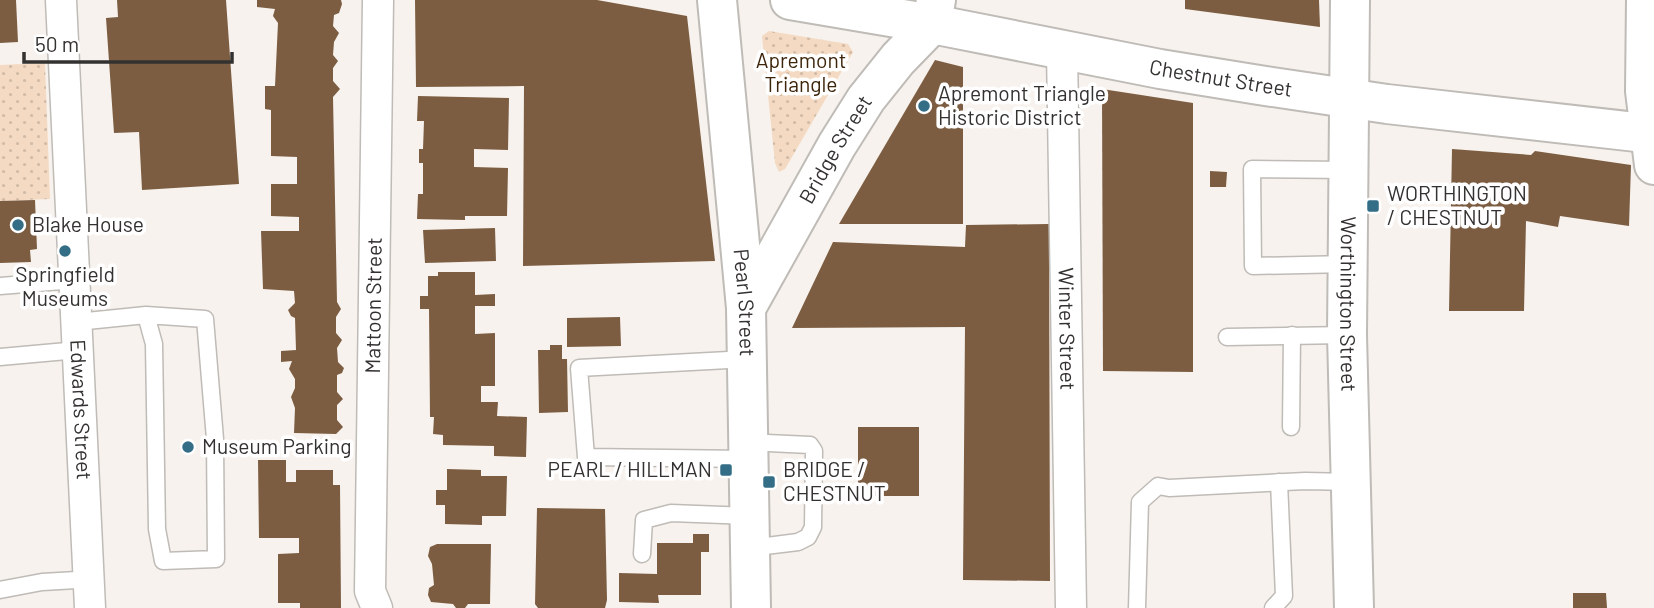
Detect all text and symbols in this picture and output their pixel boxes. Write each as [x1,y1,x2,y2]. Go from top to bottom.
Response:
scale bar [24,21,233,65]
text: 50 m [35,31,79,56]
park label: Apremont Triangle [756,47,846,96]
street label: Chestnut Street [1147,53,1294,101]
place label: Apremont Triangle Historic District [938,80,1106,129]
street label: Bridge Street [793,90,876,208]
marker: Apremont Triangle Historic District [916,98,932,114]
place label: WORTHINGTON / CHESTNUT [1387,180,1527,229]
marker: WORTHINGTON / CHESTNUT [1365,198,1381,214]
place label: Blake House [32,211,144,236]
street label: Worthington Street [1336,216,1362,392]
marker: Blake House [10,217,26,233]
street label: Mattoon Street [359,237,386,374]
marker: Springfield Museums [57,243,73,259]
street label: Pearl Street [729,248,761,357]
place label: Springfield Museums [15,261,115,310]
street label: Winter Street [1054,267,1081,391]
street label: Edwards Street [66,339,98,480]
place label: Museum Parking [202,433,352,458]
marker: Museum Parking [180,439,196,455]
place label: PEARL / HILLMAN [548,456,712,481]
place label: BRIDGE / CHESTNUT [783,456,886,505]
marker: PEARL / HILLMAN [718,462,734,478]
marker: BRIDGE / CHESTNUT [761,474,777,490]

